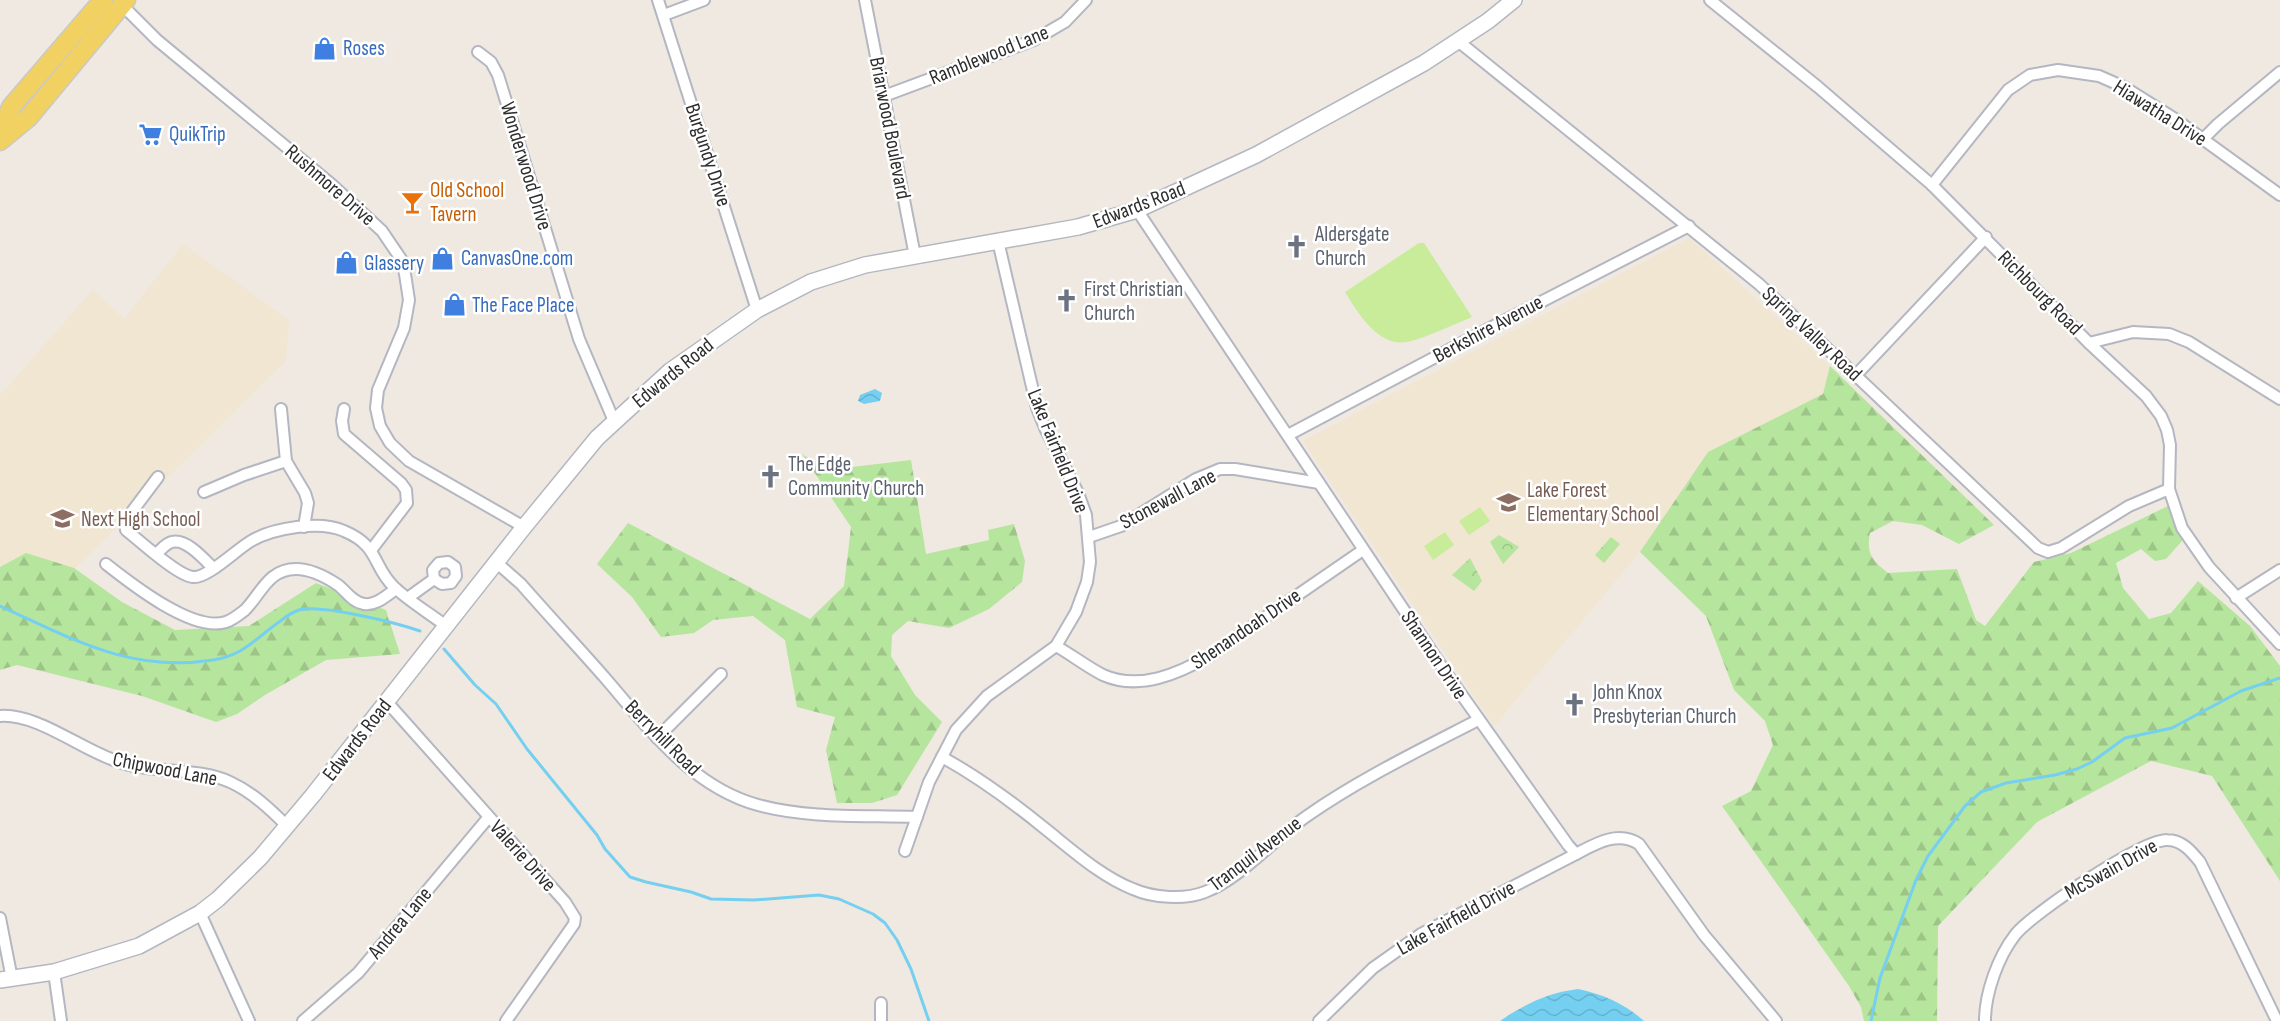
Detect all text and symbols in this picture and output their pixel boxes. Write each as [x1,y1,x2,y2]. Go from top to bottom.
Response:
street label: Ramblewood Lane [926,20,1052,90]
shop icon: Roses [312,35,338,61]
place label: Roses [343,36,385,61]
street label: Briarwood Boulevard [864,55,916,201]
street label: Hiawatha Drive [2109,74,2211,152]
street label: Wonderwood Drive [495,99,557,233]
street label: Burgundy Drive [680,100,736,210]
supermarket icon: QuikTrip [138,121,164,147]
place label: QuikTrip [169,122,226,147]
street label: Rushmore Drive [280,139,380,231]
street label: Edwards Road [1089,176,1189,234]
place label: Old School Tavern [430,178,504,227]
bar icon: Old School Tavern [399,189,425,215]
place label: Aldersgate Church [1314,222,1389,271]
church icon: Aldersgate Church [1284,233,1310,259]
shop icon: CanvasOne.com [430,245,456,271]
street label: Richbourg Road [1992,245,2088,341]
place label: CanvasOne.com [461,246,573,271]
shop icon: Glassery [333,250,359,276]
place label: Glassery [364,251,424,276]
place label: First Christian Church [1084,277,1183,326]
street label: Spring Valley Road [1757,281,1867,387]
church icon: First Christian Church [1053,288,1079,314]
street label: Berkshire Avenue [1429,290,1547,368]
shop icon: The Face Place [441,292,467,318]
place label: The Face Place [472,293,574,318]
street label: Edwards Road [627,333,719,413]
street label: Lake Fairfield Drive [1022,385,1094,517]
place label: The Edge Community Church [788,452,924,501]
church icon: The Edge Community Church [757,463,783,489]
street label: Stonewall Lane [1116,463,1220,535]
place label: Lake Forest Elementary School [1527,478,1659,527]
school or university icon: Lake Forest Elementary School [1496,489,1522,515]
school or university icon: Next High School [50,506,76,532]
place label: Next High School [81,507,201,532]
street label: Shenandoah Drive [1186,583,1306,675]
street label: Shannon Drive [1395,606,1473,704]
place label: John Knox Presbyterian Church [1592,680,1736,729]
church icon: John Knox Presbyterian Church [1562,691,1588,717]
street label: Edwards Road [317,694,397,786]
street label: Berryhill Road [620,695,706,781]
street label: Chipwood Lane [110,747,220,791]
street label: Tranquil Avenue [1204,811,1306,897]
street label: Valerie Drive [484,815,562,897]
street label: McSwain Drive [2060,833,2162,905]
street label: Lake Fairfield Drive [1392,875,1520,961]
street label: Andrea Lane [362,882,437,965]

